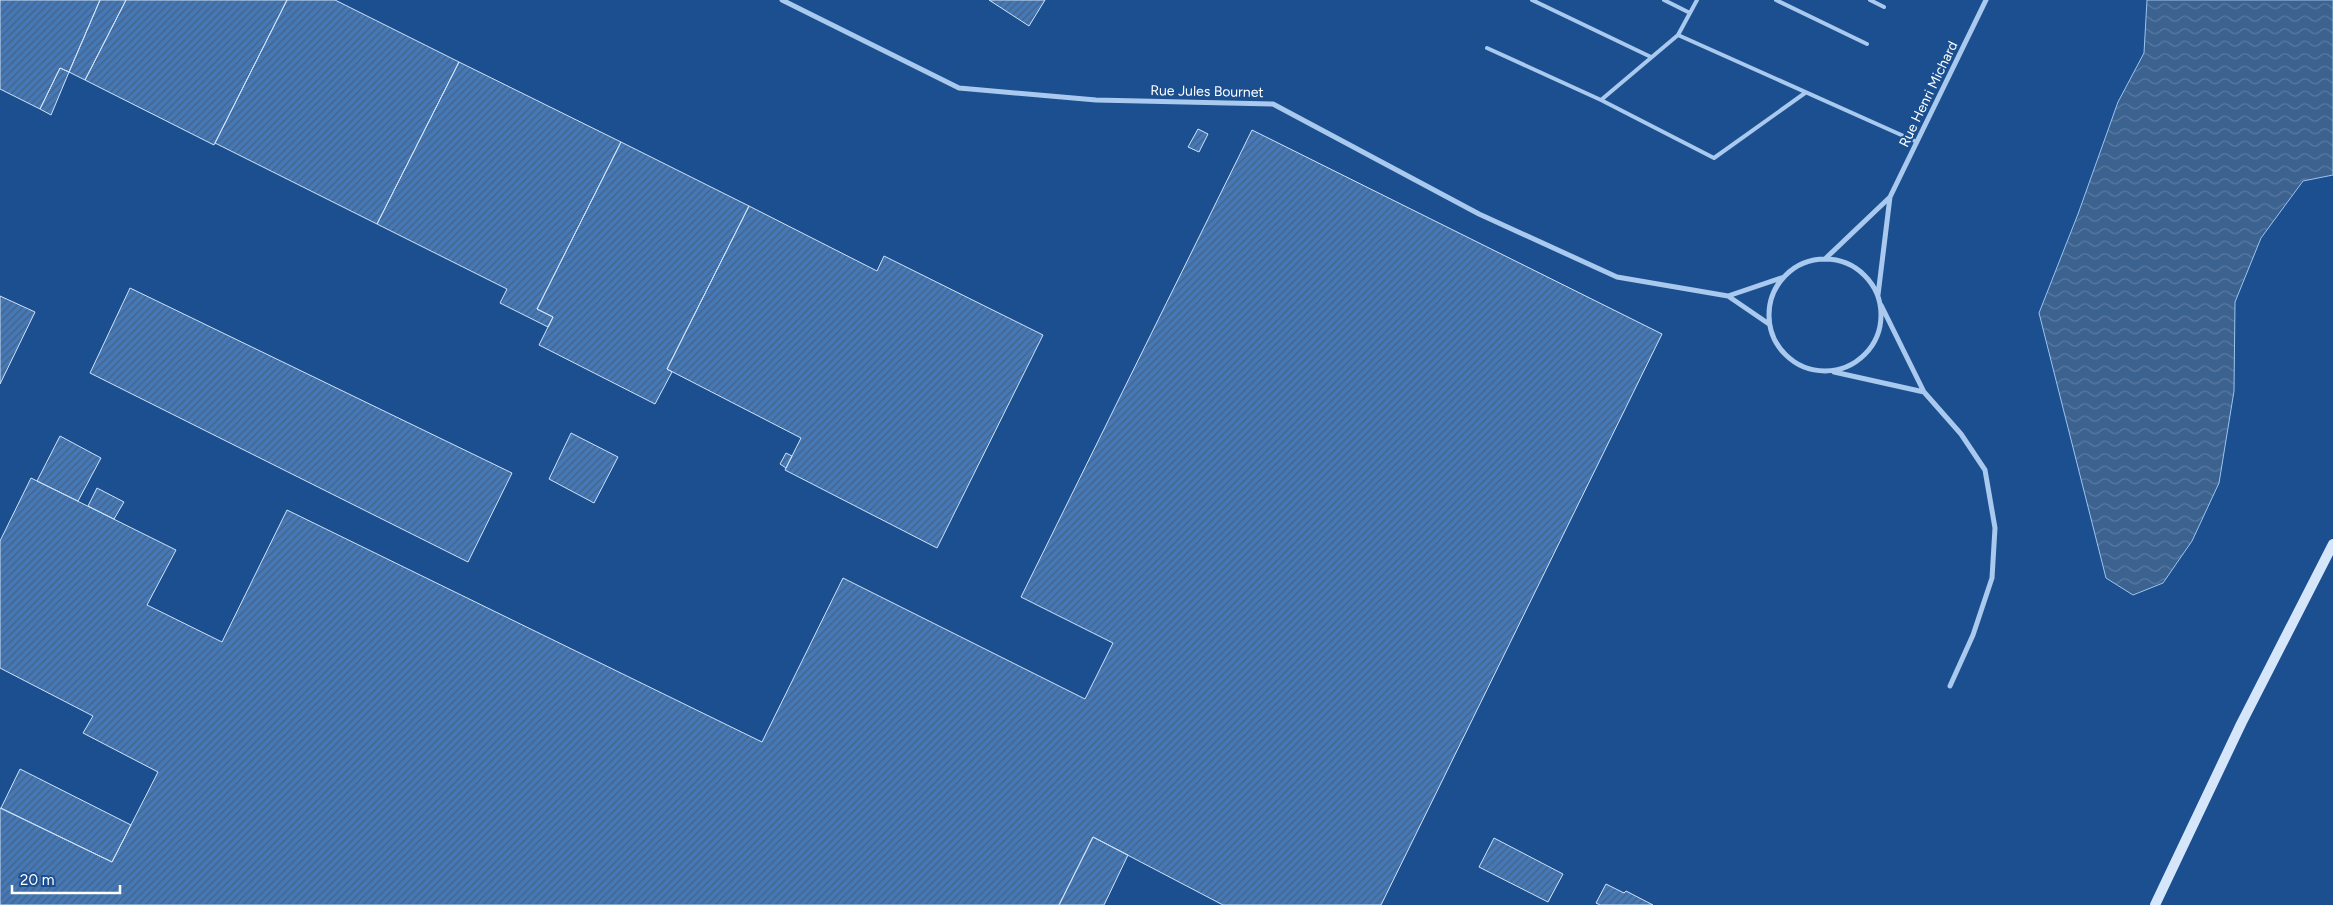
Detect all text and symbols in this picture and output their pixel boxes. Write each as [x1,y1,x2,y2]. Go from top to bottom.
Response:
street label: Rue Henri Michard [1895,39,1961,150]
street label: Rue Jules Bournet [1150,82,1264,101]
scale bar [12,862,120,894]
text: 20 m [20,871,54,889]

